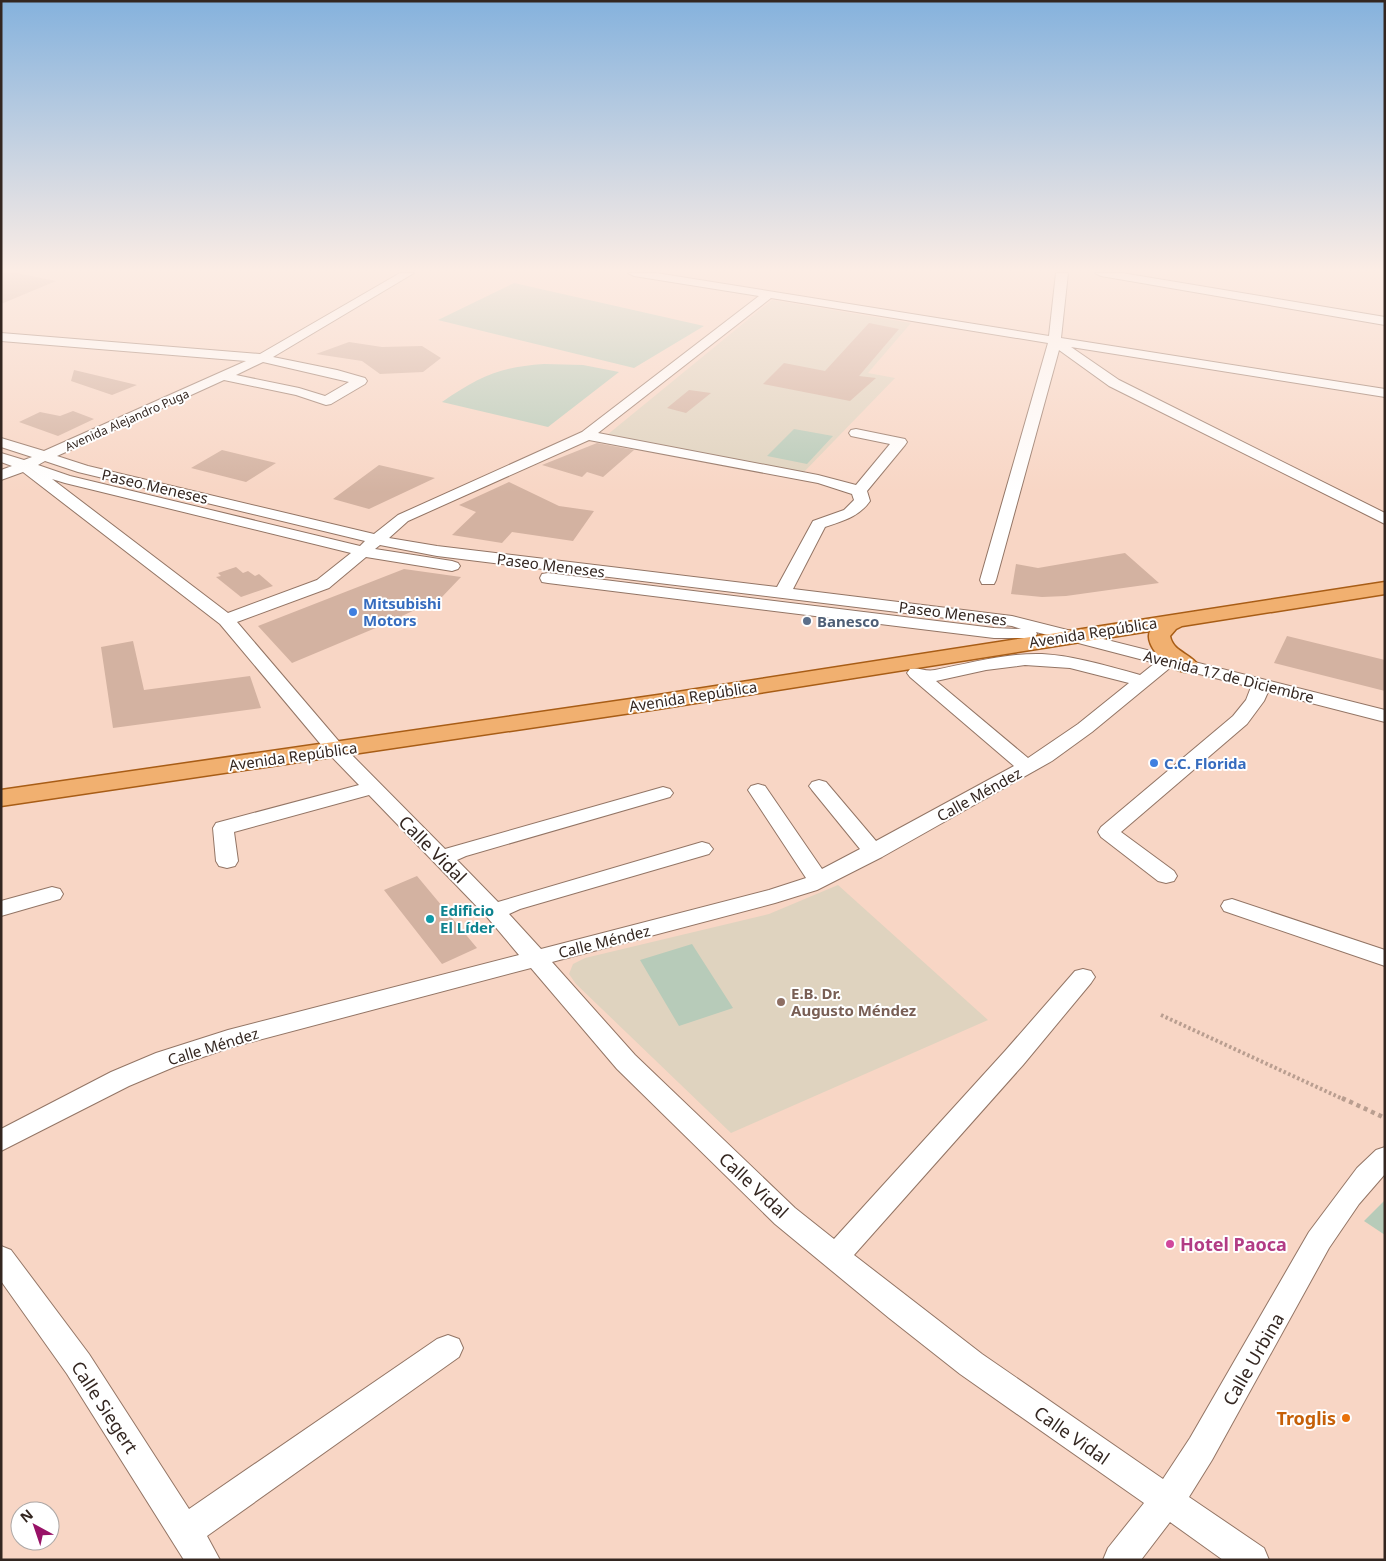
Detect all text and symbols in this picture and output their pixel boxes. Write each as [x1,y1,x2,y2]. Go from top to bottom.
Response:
street label: Avenida Alejandro Puga [62,385,192,455]
street label: Paseo Meneses [100,464,210,508]
street label: Paseo Meneses [496,548,606,582]
place label: Mitsubishi Motors [363,593,441,630]
street label: Paseo Meneses [898,596,1008,630]
marker: Mitsubishi Motors [347,606,359,618]
place label: Banesco [817,611,879,631]
street label: Avenida República [1028,612,1158,652]
marker: Banesco [801,615,813,627]
street label: Avenida 17 de Diciembre [1142,645,1316,707]
street label: Avenida República [628,676,758,716]
street label: Avenida República [228,737,358,775]
place label: C.C. Florida [1164,753,1247,773]
marker: C.C. Florida [1148,757,1160,769]
street label: Calle Méndez [933,762,1025,826]
street label: Calle Vidal [394,810,472,888]
place label: Edificio El Líder [440,900,495,937]
marker: Edificio El Líder [424,913,436,925]
street label: Calle Méndez [556,920,652,962]
place label: E.B. Dr. Augusto Méndez [791,983,916,1020]
marker: E.B. Dr. Augusto Méndez [775,996,787,1008]
street label: Calle Méndez [165,1023,261,1069]
street label: Calle Vidal [714,1147,794,1223]
place label: Hotel Paoca [1180,1232,1287,1256]
marker: Hotel Paoca [1164,1238,1176,1250]
street label: Calle Urbina [1217,1308,1289,1410]
street label: Calle Siegert [66,1356,144,1458]
street label: Calle Vidal [1030,1400,1114,1470]
place label: Troglis [1276,1406,1336,1430]
marker: Troglis [1340,1412,1352,1424]
north arrow [10,1501,60,1551]
text: N [16,1505,37,1527]

